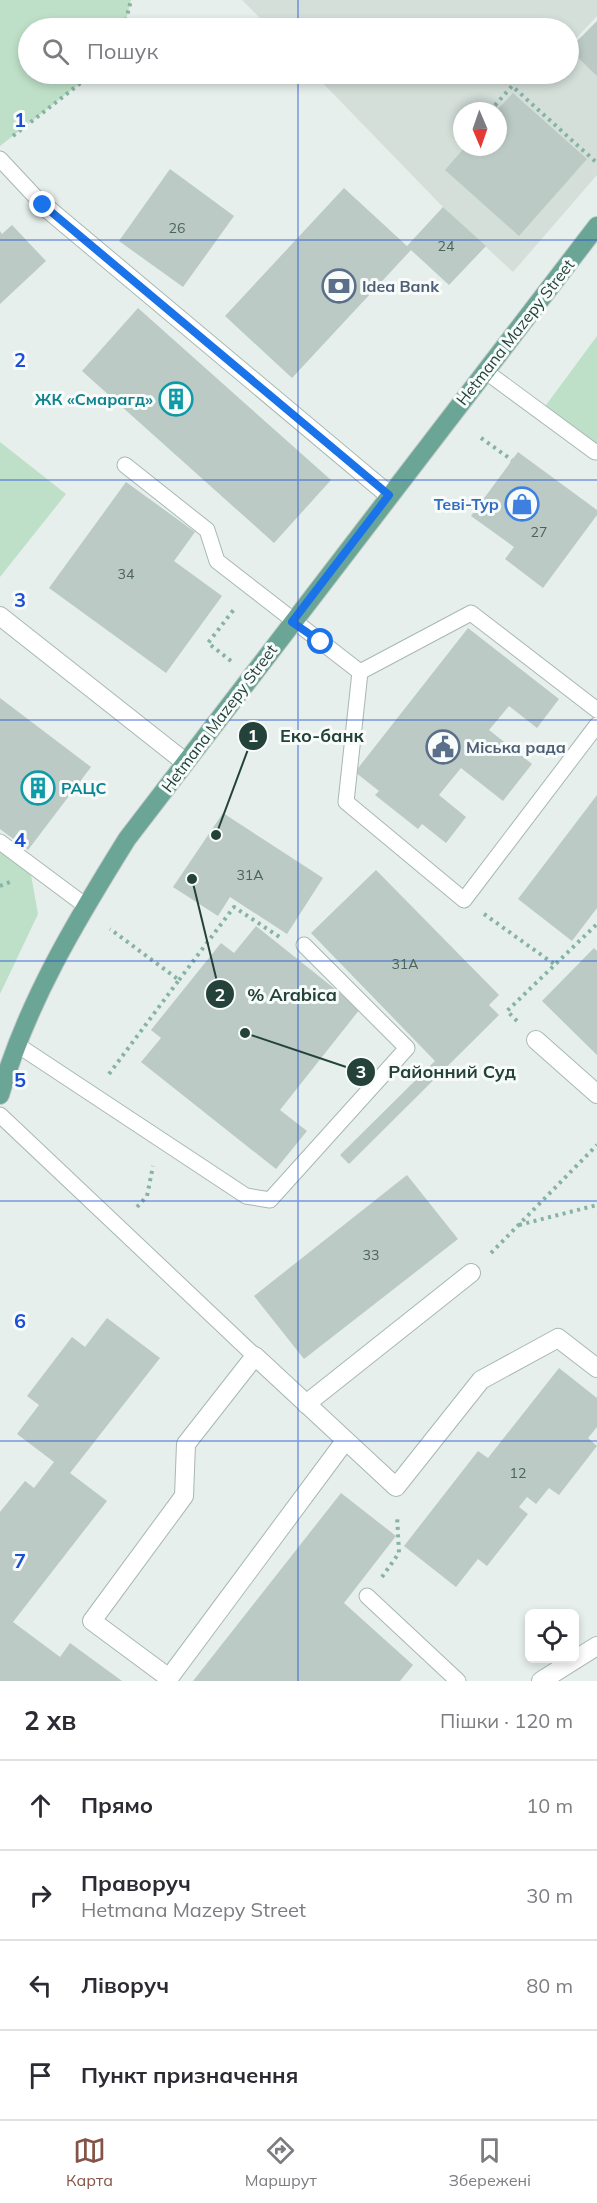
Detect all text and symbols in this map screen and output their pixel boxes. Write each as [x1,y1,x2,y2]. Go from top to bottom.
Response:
search box [18,18,579,84]
icon: search [39,35,72,68]
text: Пошук [87,37,158,65]
north arrow [453,102,507,156]
text: 1 [14,107,26,132]
route end [29,191,55,217]
house number: 26 [169,219,185,237]
house number: 24 [438,237,455,255]
street label: Hetmana Mazepy Street [452,255,579,409]
bank icon: Idea Bank [321,268,357,304]
place label: Idea Bank [362,276,440,296]
text: 2 [14,347,26,372]
building icon: ЖК «Смарагд» [158,381,194,417]
place label: ЖК «Смарагд» [35,389,153,409]
shop icon: Теві-Тур [504,486,540,522]
place label: Теві-Тур [434,494,499,514]
house number: 27 [531,523,547,541]
house number: 34 [118,565,135,583]
text: 3 [14,587,26,612]
route start [307,628,333,654]
street label: Hetmana Mazepy Street [157,640,281,796]
callout: Еко-банк [238,718,376,754]
text: 1 [248,724,258,747]
text: Еко-банк [280,724,365,747]
public building icon: Міська рада [425,729,461,765]
place label: Міська рада [466,737,566,757]
building icon: РАЦС [20,770,56,806]
place label: РАЦС [61,778,107,798]
text: 4 [14,827,26,852]
house number: 31А [236,866,264,884]
house number: 31А [391,955,419,973]
callout: % Arabica [205,976,349,1012]
text: 2 [215,983,225,1006]
text: % Arabica [247,983,337,1006]
callout: Районний Суд [346,1054,527,1090]
text: 3 [356,1060,366,1083]
text: Районний Суд [388,1060,516,1083]
text: 5 [14,1067,26,1092]
house number: 33 [363,1246,379,1264]
text: 6 [14,1308,26,1333]
house number: 12 [510,1464,526,1482]
text: 7 [14,1548,26,1573]
map controls [525,1609,579,1663]
button: locate [525,1609,579,1663]
text: 2 хв [24,1704,76,1737]
text: Пішки · 120 m [440,1708,573,1733]
icon: ahead [24,1789,57,1822]
text: Прямо [81,1791,153,1819]
text: 10 m [526,1793,573,1818]
text: Праворуч [81,1869,191,1897]
icon: right [24,1879,57,1912]
text: 30 m [526,1883,573,1908]
text: Hetmana Mazepy Street [81,1897,306,1922]
icon: left [24,1969,57,2002]
text: Ліворуч [81,1971,169,1999]
text: 80 m [526,1973,573,1998]
icon: arrive [24,2059,57,2092]
text: Пункт призначення [81,2061,298,2089]
tab: Карта [66,2134,113,2190]
tab: Маршрут [245,2134,317,2190]
tab: Збережені [449,2134,531,2190]

